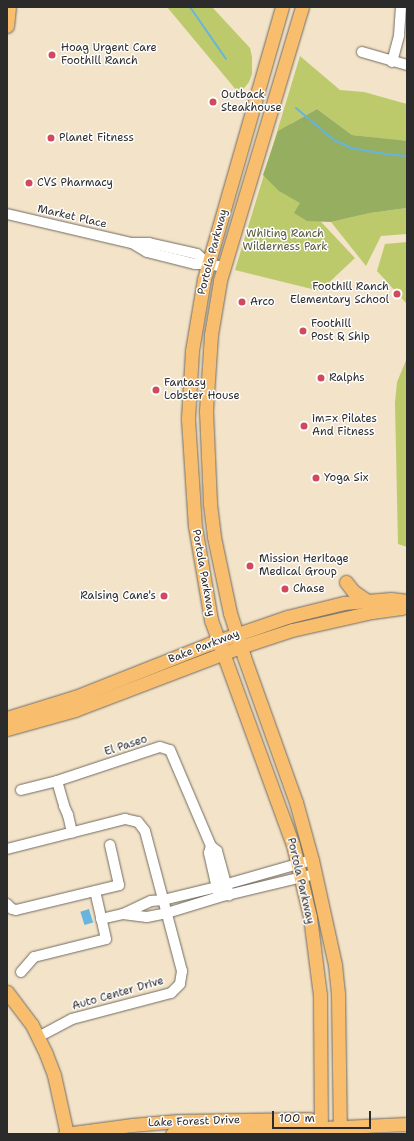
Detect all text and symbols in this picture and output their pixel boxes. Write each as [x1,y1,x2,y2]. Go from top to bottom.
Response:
place label: Hoag Urgent Care Foothill Ranch [61,42,157,68]
marker: Hoag Urgent Care Foothill Ranch [46,49,58,61]
place label: Outback Steakhouse [221,89,282,115]
marker: Outback Steakhouse [208,97,218,107]
place label: Planet Fitness [59,131,134,145]
marker: Planet Fitness [46,133,56,143]
place label: CVS Pharmacy [37,176,113,190]
marker: CVS Pharmacy [24,178,34,188]
street label: Market Place [36,203,108,231]
street label: Portola Parkway [195,208,231,296]
park label: Whiting Ranch Wilderness Park [242,228,328,254]
place label: Foothill Ranch Elementary School [290,281,389,307]
marker: Foothill Ranch Elementary School [392,289,402,299]
place label: Arco [250,295,274,309]
marker: Arco [237,297,247,307]
place label: Foothill Post & Ship [311,318,370,344]
marker: Foothill Post & Ship [298,326,308,336]
place label: Ralphs [329,371,365,385]
marker: Ralphs [316,373,326,383]
place label: Fantasy Lobster House [164,377,240,403]
marker: Fantasy Lobster House [151,385,161,395]
place label: im=x Pilates And Fitness [312,413,377,439]
marker: im=x Pilates And Fitness [299,421,309,431]
place label: Yoga Six [324,471,368,485]
marker: Yoga Six [311,473,321,483]
street label: Portola Parkway [189,528,217,618]
place label: Mission Heritage Medical Group [259,553,349,579]
marker: Mission Heritage Medical Group [244,560,256,572]
place label: Chase [293,582,325,596]
marker: Chase [280,584,290,594]
place label: Raising Cane's [80,589,156,603]
marker: Raising Cane's [159,591,169,601]
street label: Bake Parkway [167,627,241,667]
street label: El Paseo [103,733,149,759]
street label: Portola Parkway [284,837,316,925]
street label: Auto Center Drive [71,975,165,1013]
scale bar [274,1103,373,1129]
text: 100 m [279,1110,315,1126]
street label: Lake Forest Drive [148,1114,240,1130]

